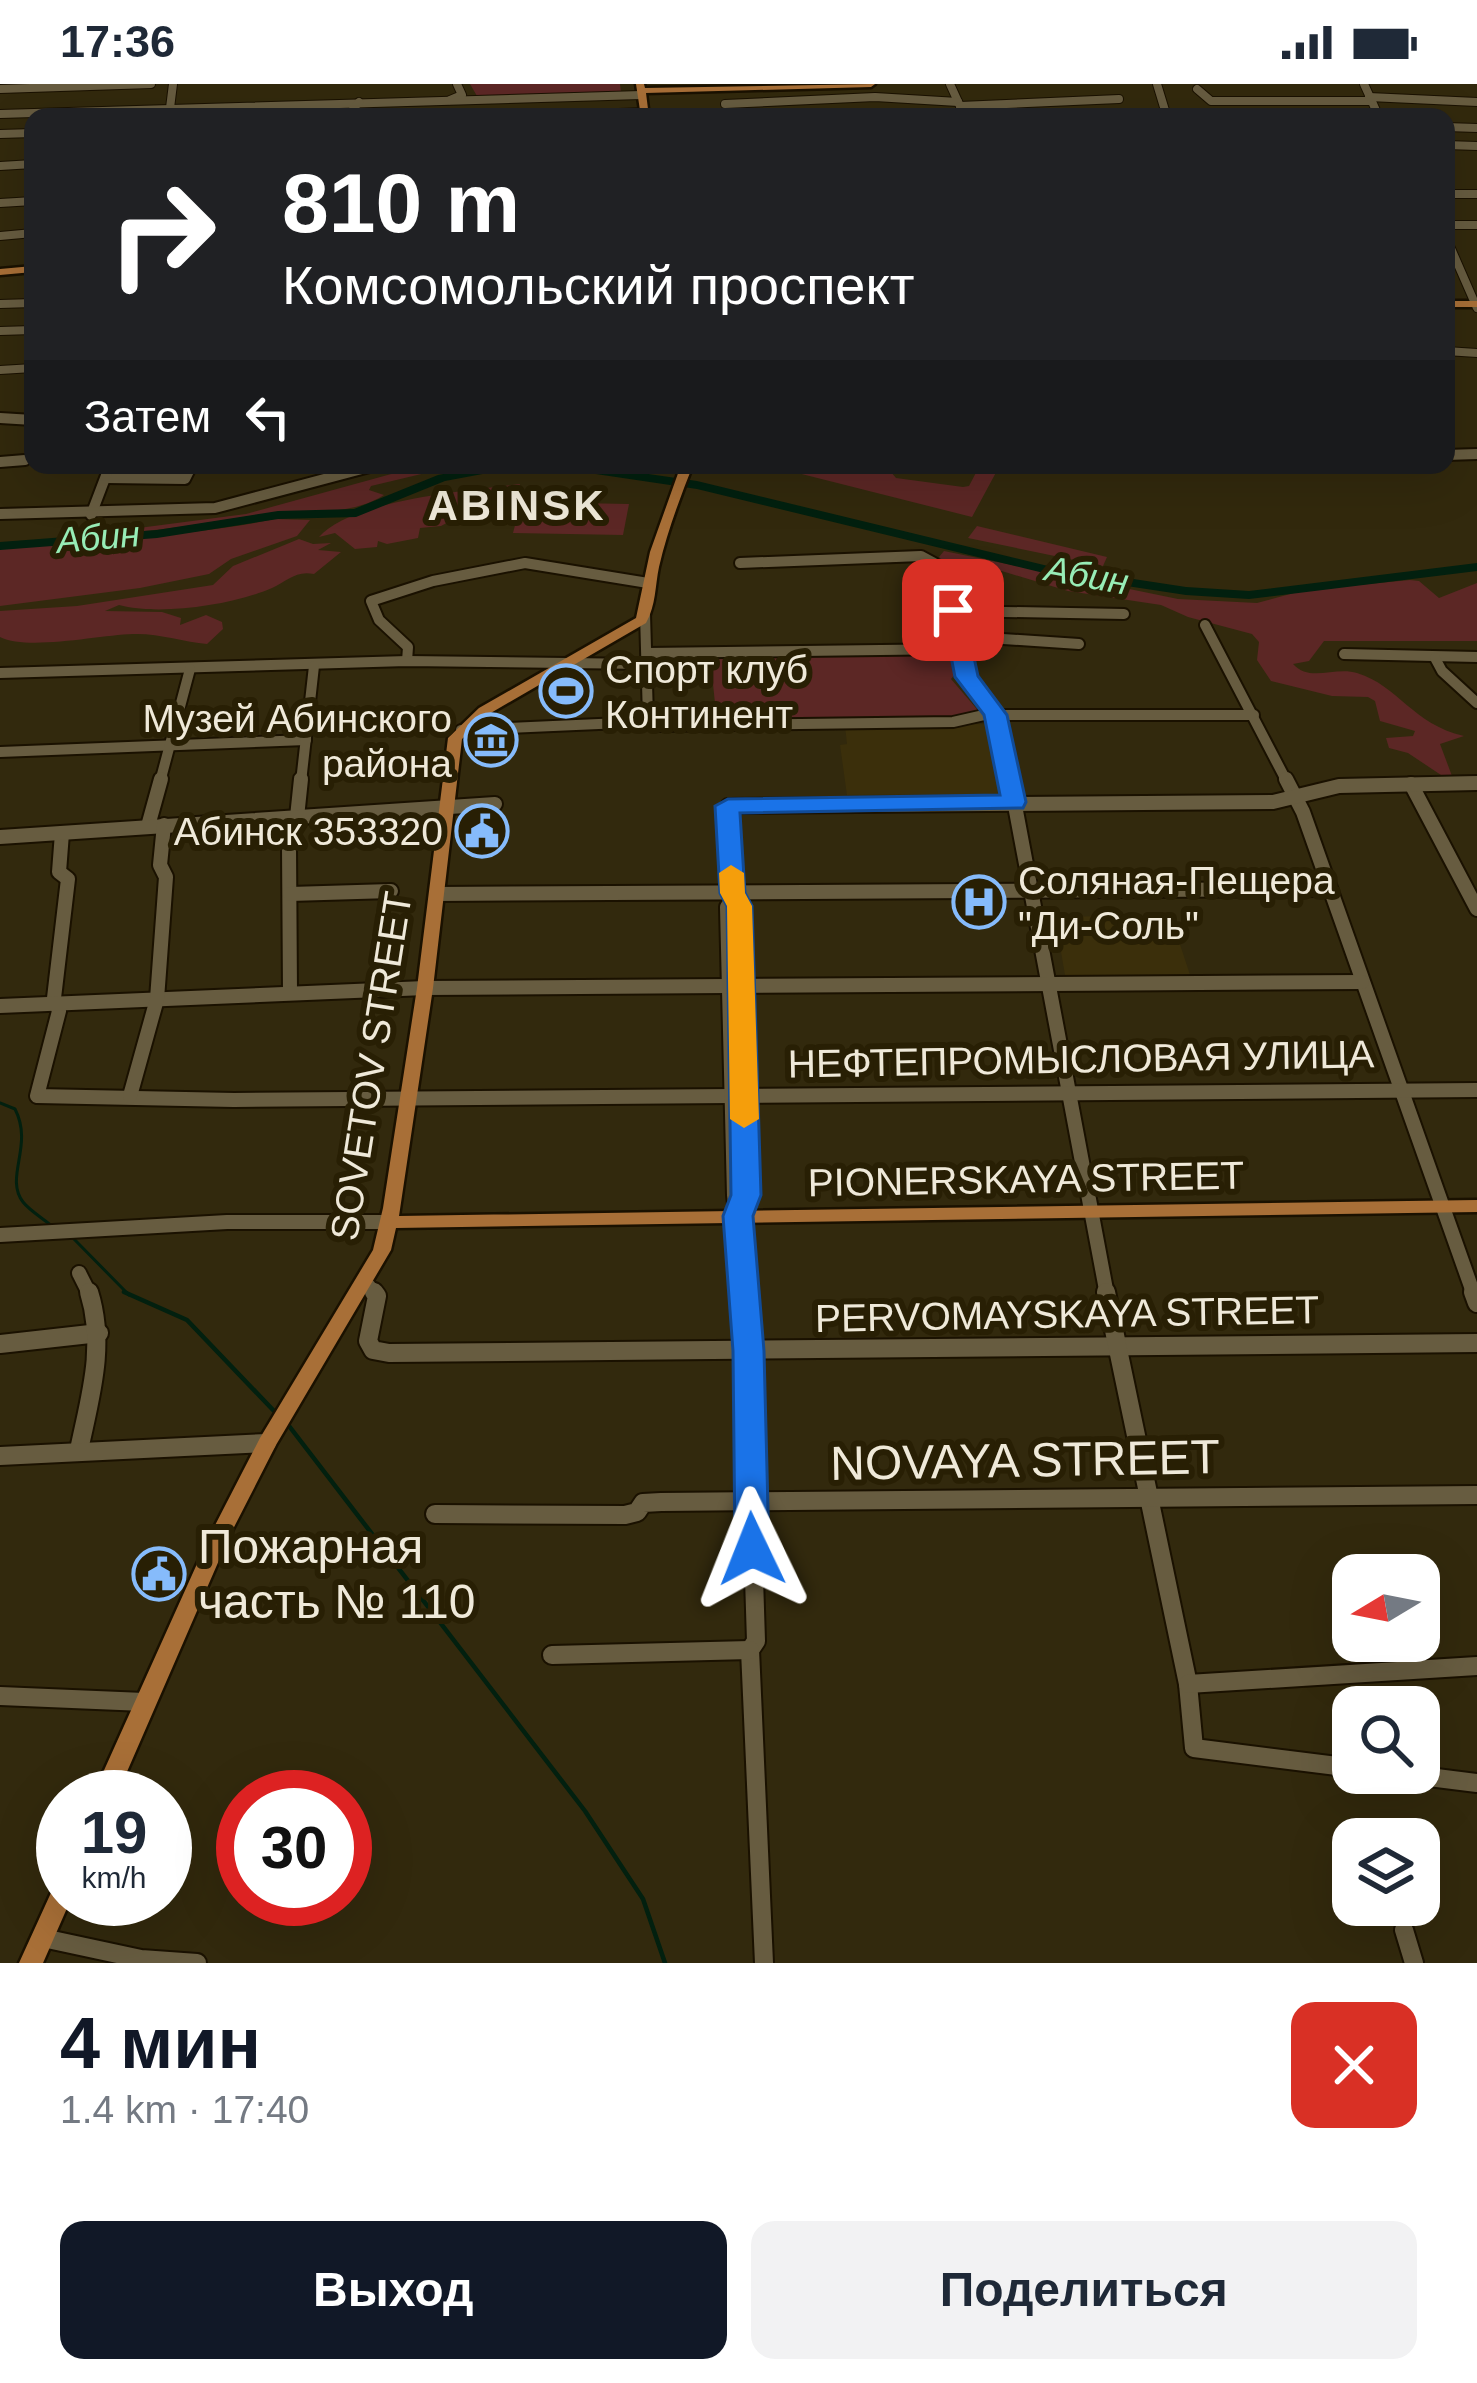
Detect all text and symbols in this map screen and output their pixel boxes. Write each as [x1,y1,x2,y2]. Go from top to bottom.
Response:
text: 17:36 [60,16,175,67]
icon: right [84,156,240,312]
text: 810 m [282,156,520,250]
text: Комсомольский проспект [282,255,914,315]
icon: left [235,384,301,450]
text: Затем [84,391,211,442]
district label: ABINSK [427,482,607,529]
water label: Абин [53,513,142,561]
water label: Абин [1040,547,1132,602]
pin [902,559,1004,661]
icon: arrive [920,577,986,643]
place label: Спорт клуб Континент [605,648,808,736]
sports icon: Спорт клуб Континент [538,663,594,719]
place label: Музей Абинского района [142,697,452,785]
museum icon: Музей Абинского района [463,712,519,768]
public building icon: Абинск 353320 [454,803,510,859]
place label: Абинск 353320 [174,810,443,853]
place label: Соляная-Пещера "Ди-Соль" [1018,859,1335,947]
hospital icon: Соляная-Пещера "Ди-Соль" [951,874,1007,930]
street label: SOVETOV STREET [322,889,420,1243]
street label: НЕФТЕПРОМЫСЛОВАЯ УЛИЦА [787,1032,1375,1086]
street label: PIONERSKAYA STREET [807,1154,1245,1204]
street label: PERVOMAYSKAYA STREET [815,1288,1319,1340]
street label: NOVAYA STREET [830,1430,1220,1490]
position arrow [689,1486,815,1612]
place label: Пожарная часть № 110 [198,1520,475,1628]
public building icon: Пожарная часть № 110 [131,1546,187,1602]
north arrow [1332,1554,1440,1662]
map controls [1332,1554,1440,1926]
button: search [1332,1686,1440,1794]
speed limit sign: 30 [216,1770,372,1926]
text: 19 [81,1799,147,1866]
button: layers [1332,1818,1440,1926]
text: km/h [81,1861,147,1894]
button: close [1291,2002,1417,2128]
text: 4 мин [60,2003,261,2083]
text: 1.4 km · 17:40 [60,2088,309,2131]
button: Выход [60,2221,727,2359]
button: Поделиться [751,2221,1417,2359]

